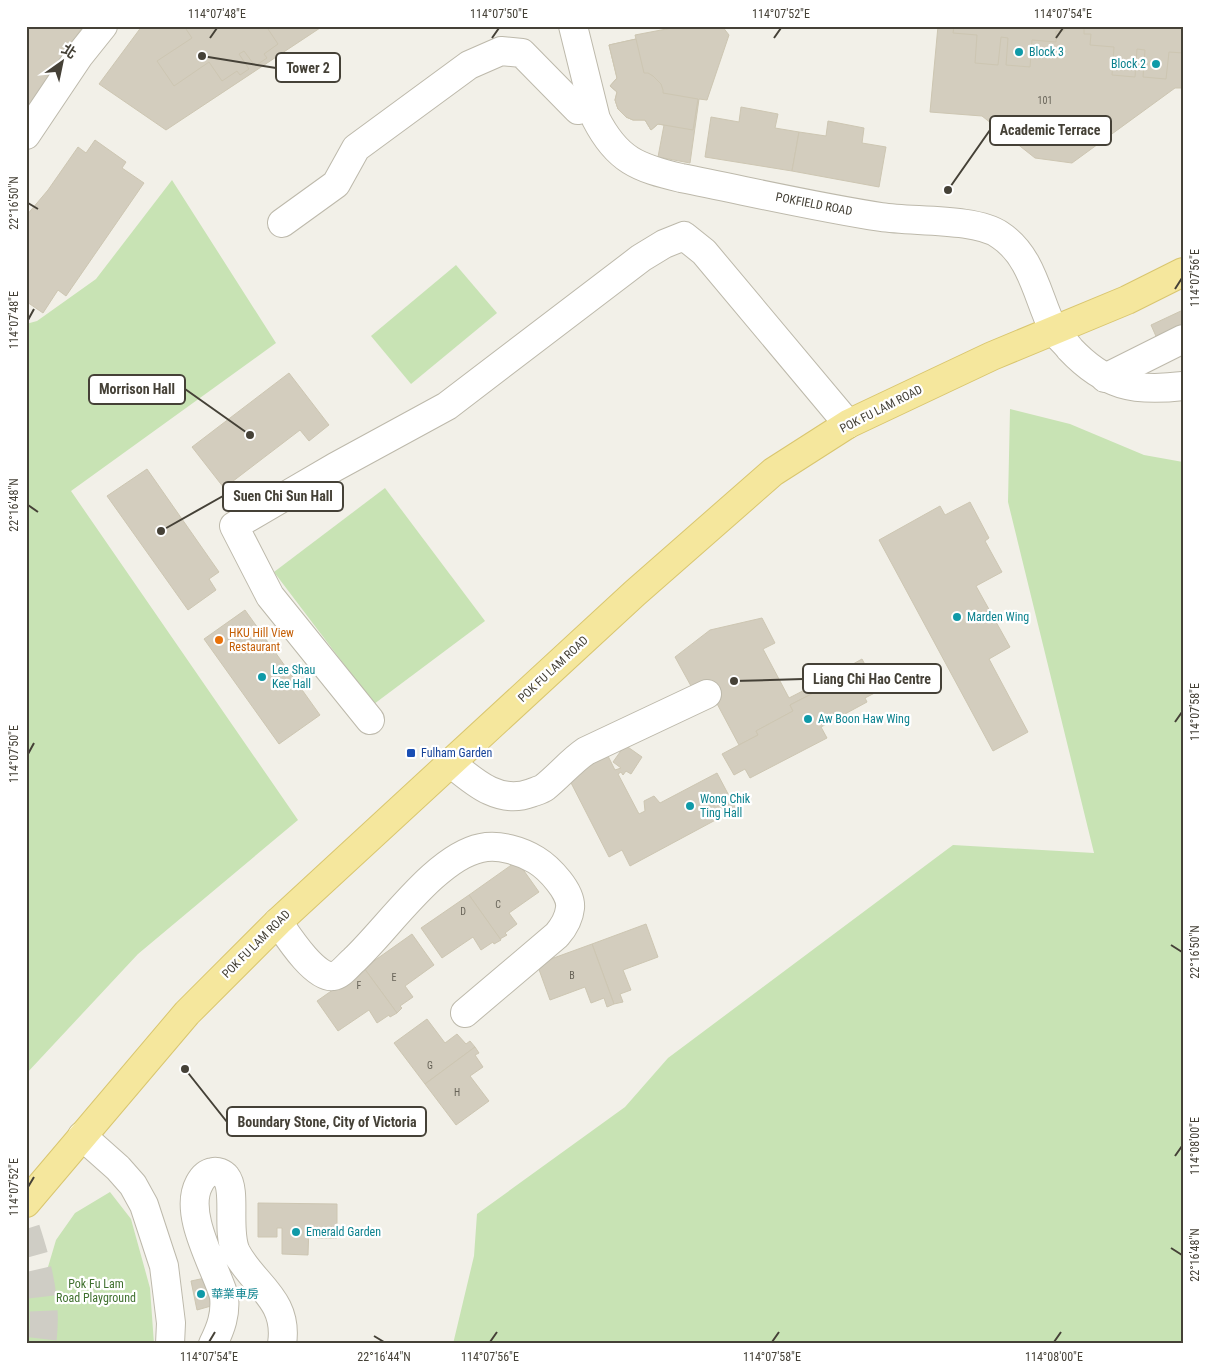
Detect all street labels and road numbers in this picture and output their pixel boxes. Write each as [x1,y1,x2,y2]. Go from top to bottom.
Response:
street label: POKFIELD ROAD [775,190,854,218]
street label: POK FU LAM ROAD [838,382,924,436]
street label: POK FU LAM ROAD [515,633,591,705]
street label: POK FU LAM ROAD [219,907,293,981]

